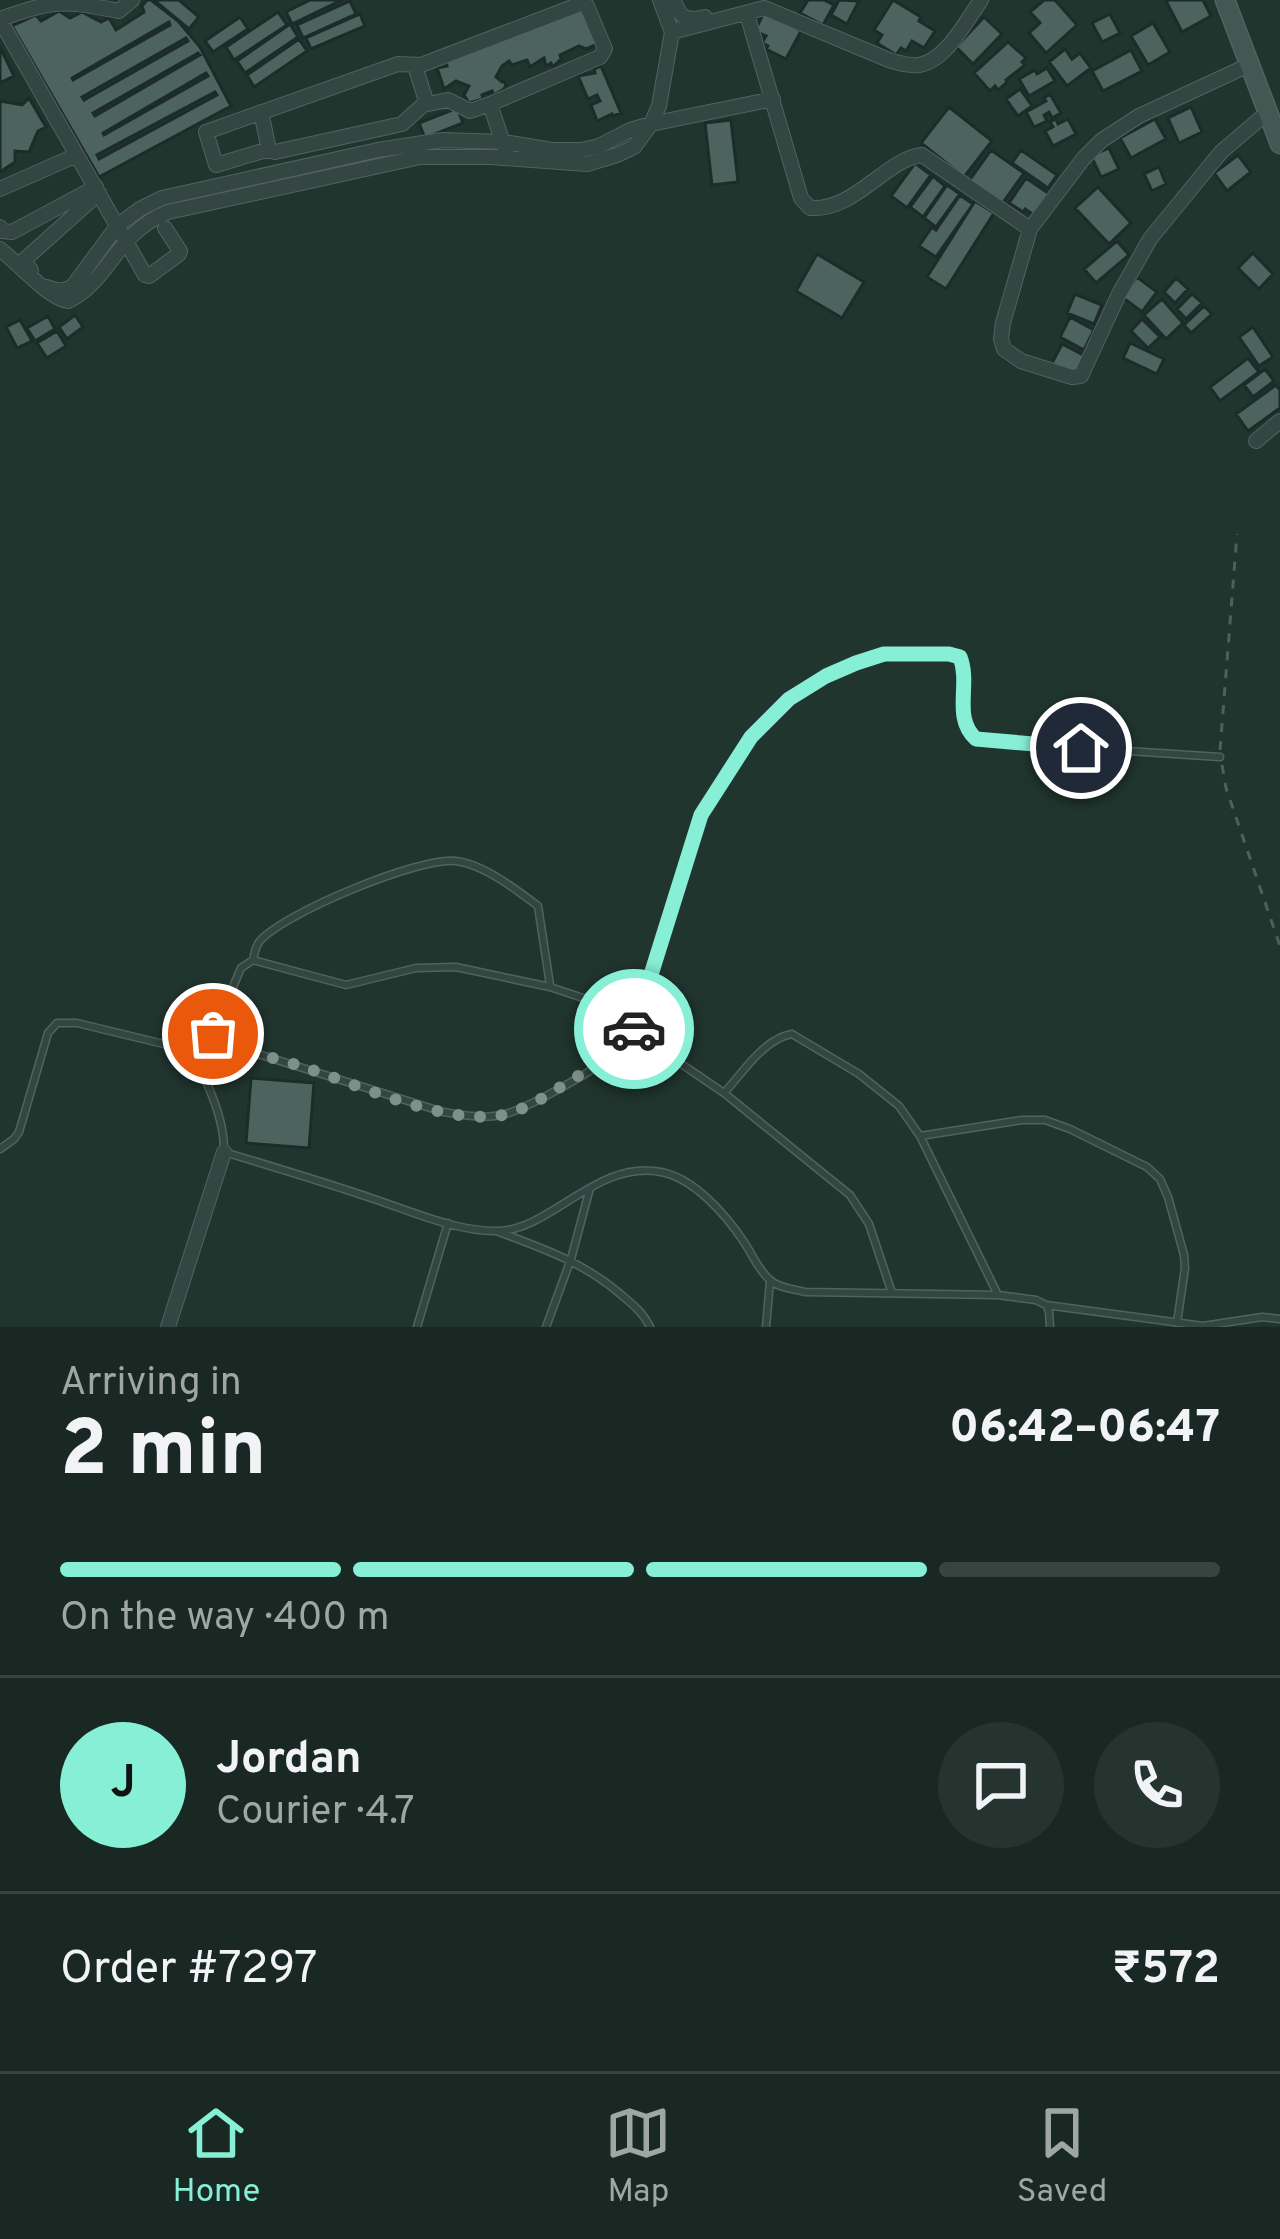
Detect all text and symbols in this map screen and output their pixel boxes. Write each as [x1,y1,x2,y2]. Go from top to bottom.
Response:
pin [1030,697,1132,799]
icon: home [1048,715,1114,781]
courier [574,969,694,1089]
pin [162,983,264,1085]
icon: car [601,996,667,1062]
icon: bag [180,1001,246,1067]
text: Arriving in [60,1360,242,1409]
text: 06:42–06:47 [949,1401,1220,1458]
text: 2 min [60,1404,266,1503]
text: On the way · 400 m [60,1595,389,1644]
button: chat [938,1722,1064,1848]
button: phone [1094,1722,1220,1848]
text: Jordan [216,1732,362,1789]
text: J [110,1756,136,1813]
text: Courier · 4.7 [216,1789,415,1838]
text: Order #7297 [60,1942,318,1999]
text: ₹572 [1112,1942,1220,1999]
tab: Home [173,2100,260,2214]
tab: Map [605,2100,671,2214]
tab: Saved [1017,2100,1107,2214]

